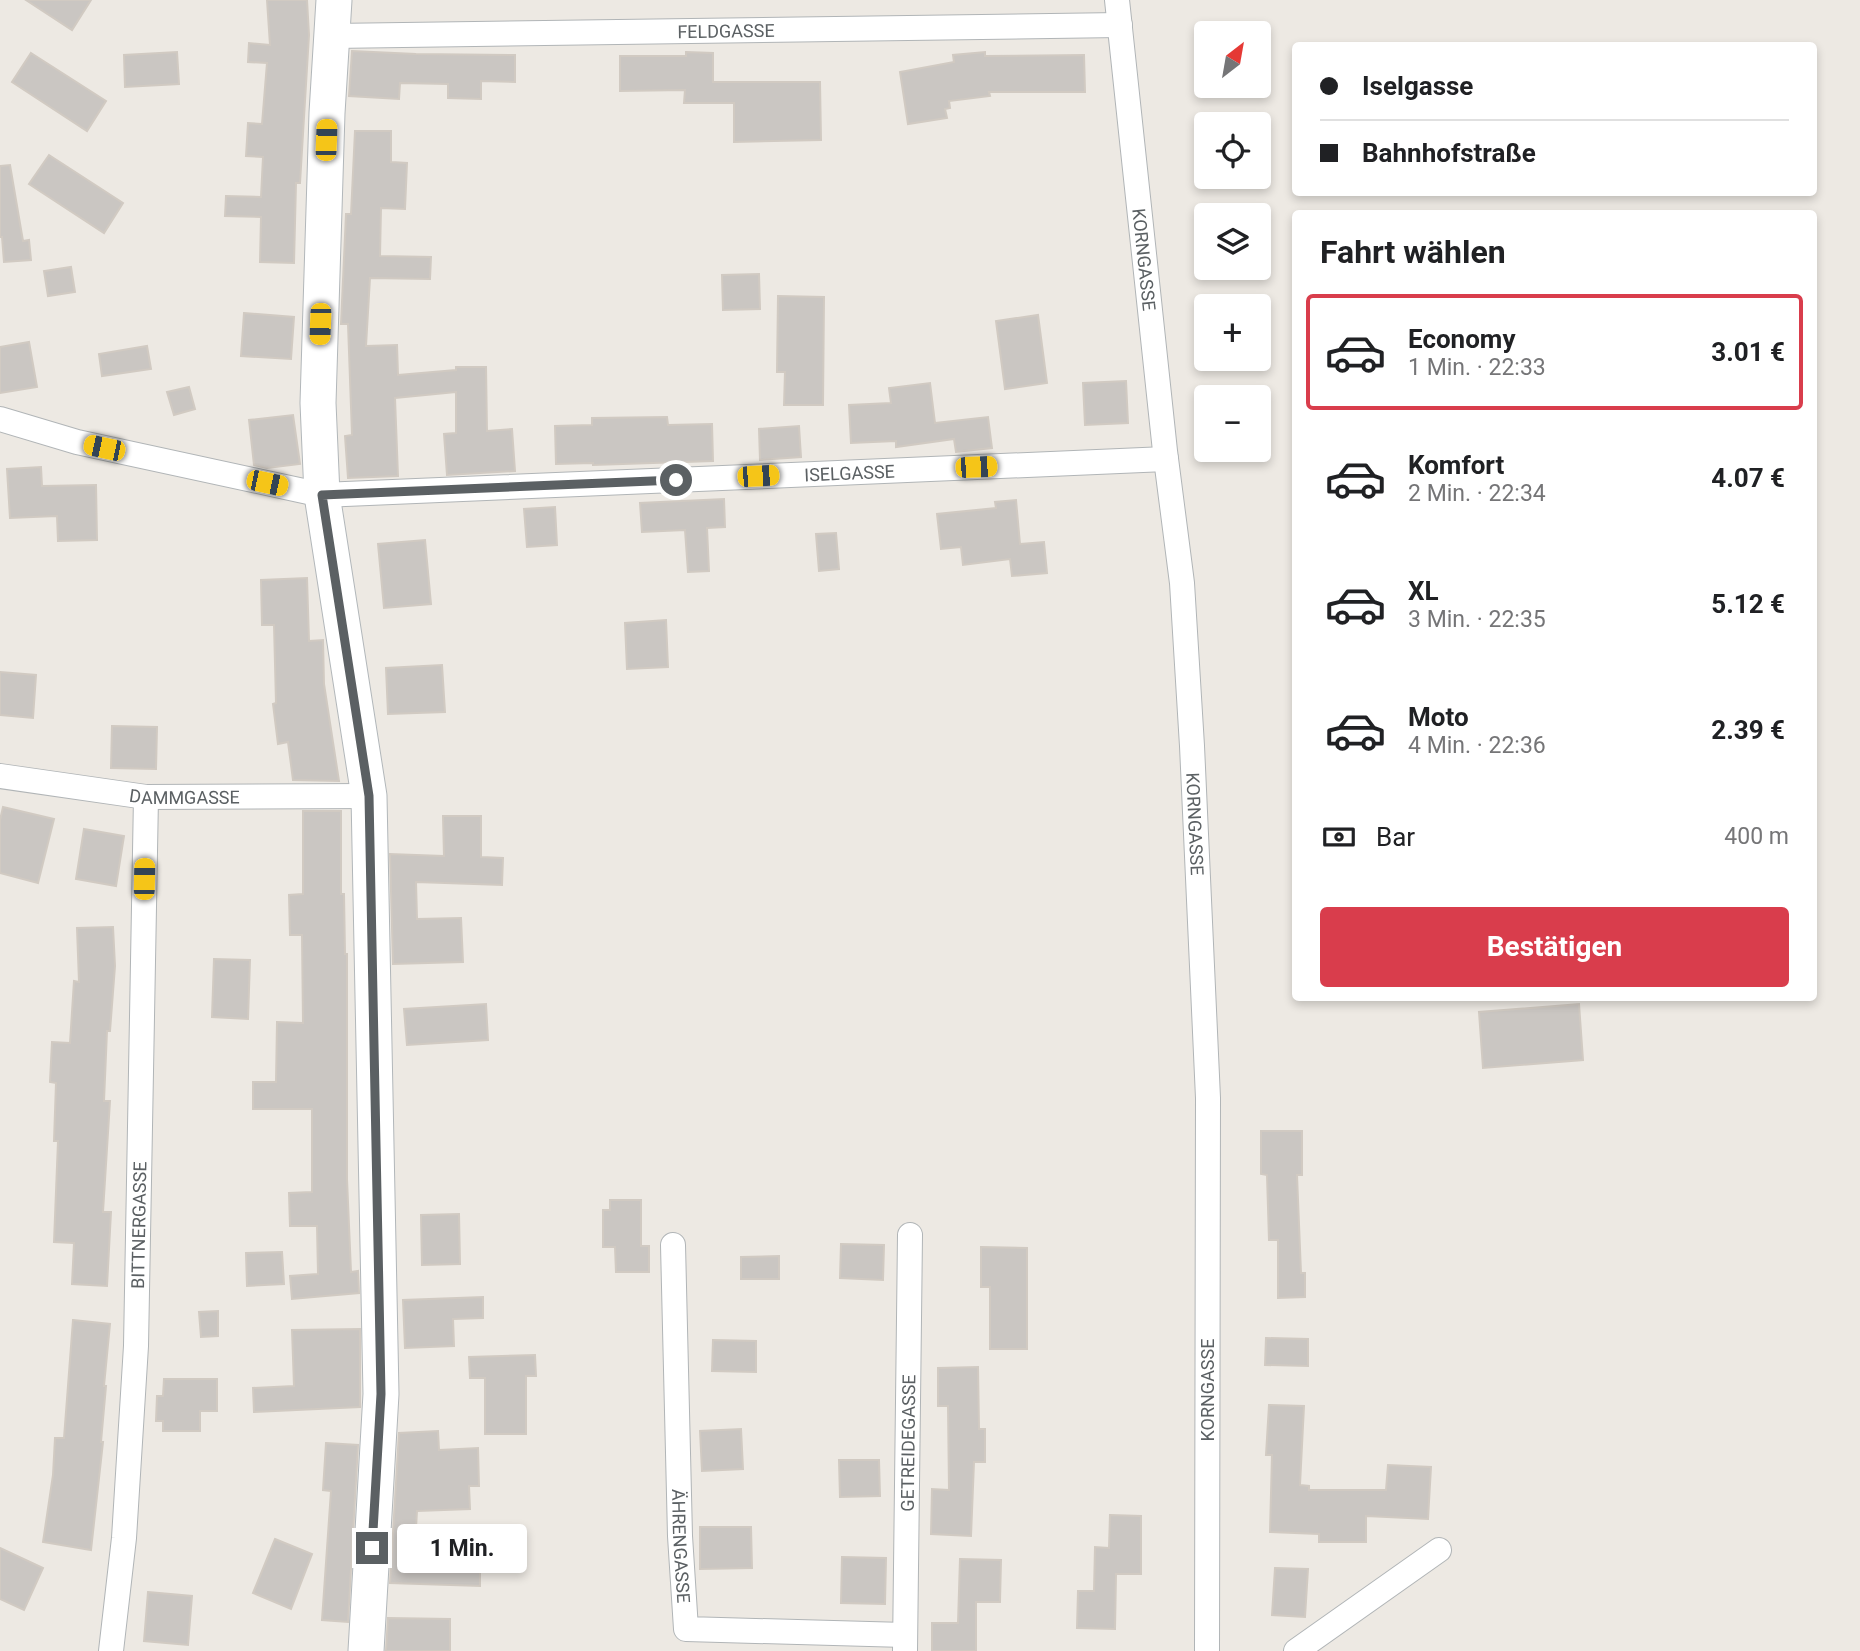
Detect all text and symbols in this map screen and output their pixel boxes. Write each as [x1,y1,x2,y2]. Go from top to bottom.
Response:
street label: FELDGASSE [677,19,775,42]
north arrow [1194,21,1270,98]
map controls [1194,21,1271,462]
text: Iselgasse [1362,71,1473,101]
button: locate [1194,112,1271,189]
car [315,119,338,161]
text: Bahnhofstraße [1362,138,1536,168]
button: layers [1194,203,1271,280]
street label: KORNGASSE [1129,207,1161,312]
text: Fahrt wählen [1320,233,1506,271]
button: + [1194,294,1271,371]
car [309,303,332,345]
icon: car [1324,321,1387,384]
text: Economy [1408,324,1515,354]
text: 3.01 € [1711,337,1785,367]
text: 1 Min. · 22:33 [1408,354,1546,381]
button: − [1194,385,1271,462]
car [82,433,127,463]
icon: car [1324,447,1387,510]
text: Komfort [1408,450,1504,480]
car [955,456,998,478]
street label: ISELGASSE [804,460,895,485]
text: 4.07 € [1711,463,1785,493]
route start [660,464,692,496]
car [737,464,780,488]
car [245,468,290,498]
text: 2 Min. · 22:34 [1408,480,1546,507]
icon: car [1324,573,1387,636]
text: XL [1408,576,1439,606]
text: 5.12 € [1711,589,1785,619]
text: 3 Min. · 22:35 [1408,606,1546,633]
icon: car [1324,699,1387,762]
text: Moto [1408,702,1469,732]
text: 2.39 € [1711,715,1785,745]
text: 4 Min. · 22:36 [1408,732,1546,759]
street label: KORNGASSE [1183,772,1208,876]
street label: DAMMGASSE [128,784,240,808]
icon: cash [1320,818,1358,856]
text: Bar [1376,822,1415,852]
text: 400 m [1724,823,1789,850]
car [134,858,155,900]
button: Bestätigen [1320,907,1789,987]
street label: BITTNERGASSE [127,1161,150,1289]
street label: KORNGASSE [1197,1339,1218,1441]
street label: GETREIDEGASSE [896,1374,919,1512]
street label: ÄHRENGASSE [668,1488,695,1604]
callout: 1 Min. [396,1524,526,1572]
route end [356,1532,388,1564]
text: 1 Min. [430,1535,494,1562]

